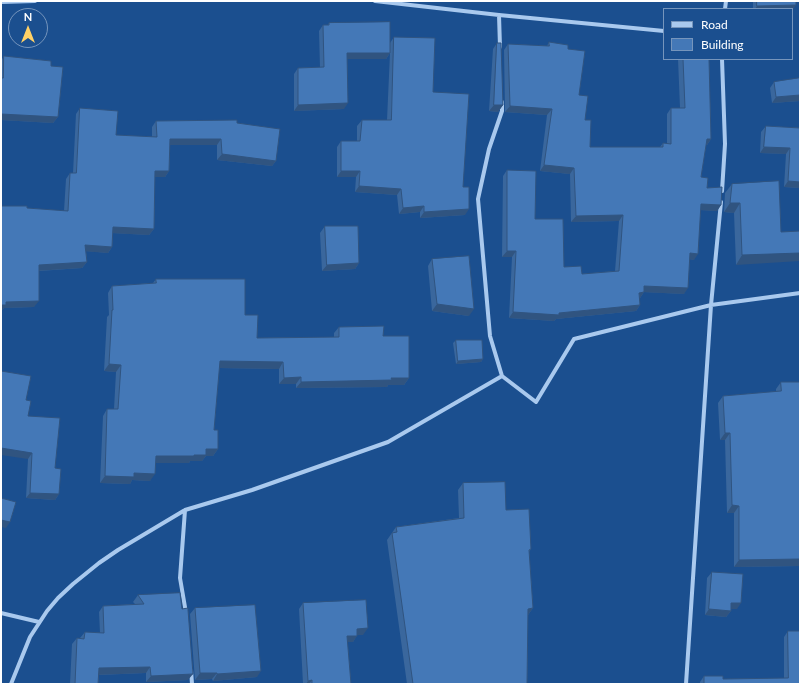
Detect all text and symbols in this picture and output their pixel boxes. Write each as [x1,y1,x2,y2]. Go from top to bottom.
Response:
north arrow [8,8,48,48]
legend [663,8,793,60]
text: N [24,10,32,23]
text: Road [701,17,728,32]
text: Building [701,37,744,52]

